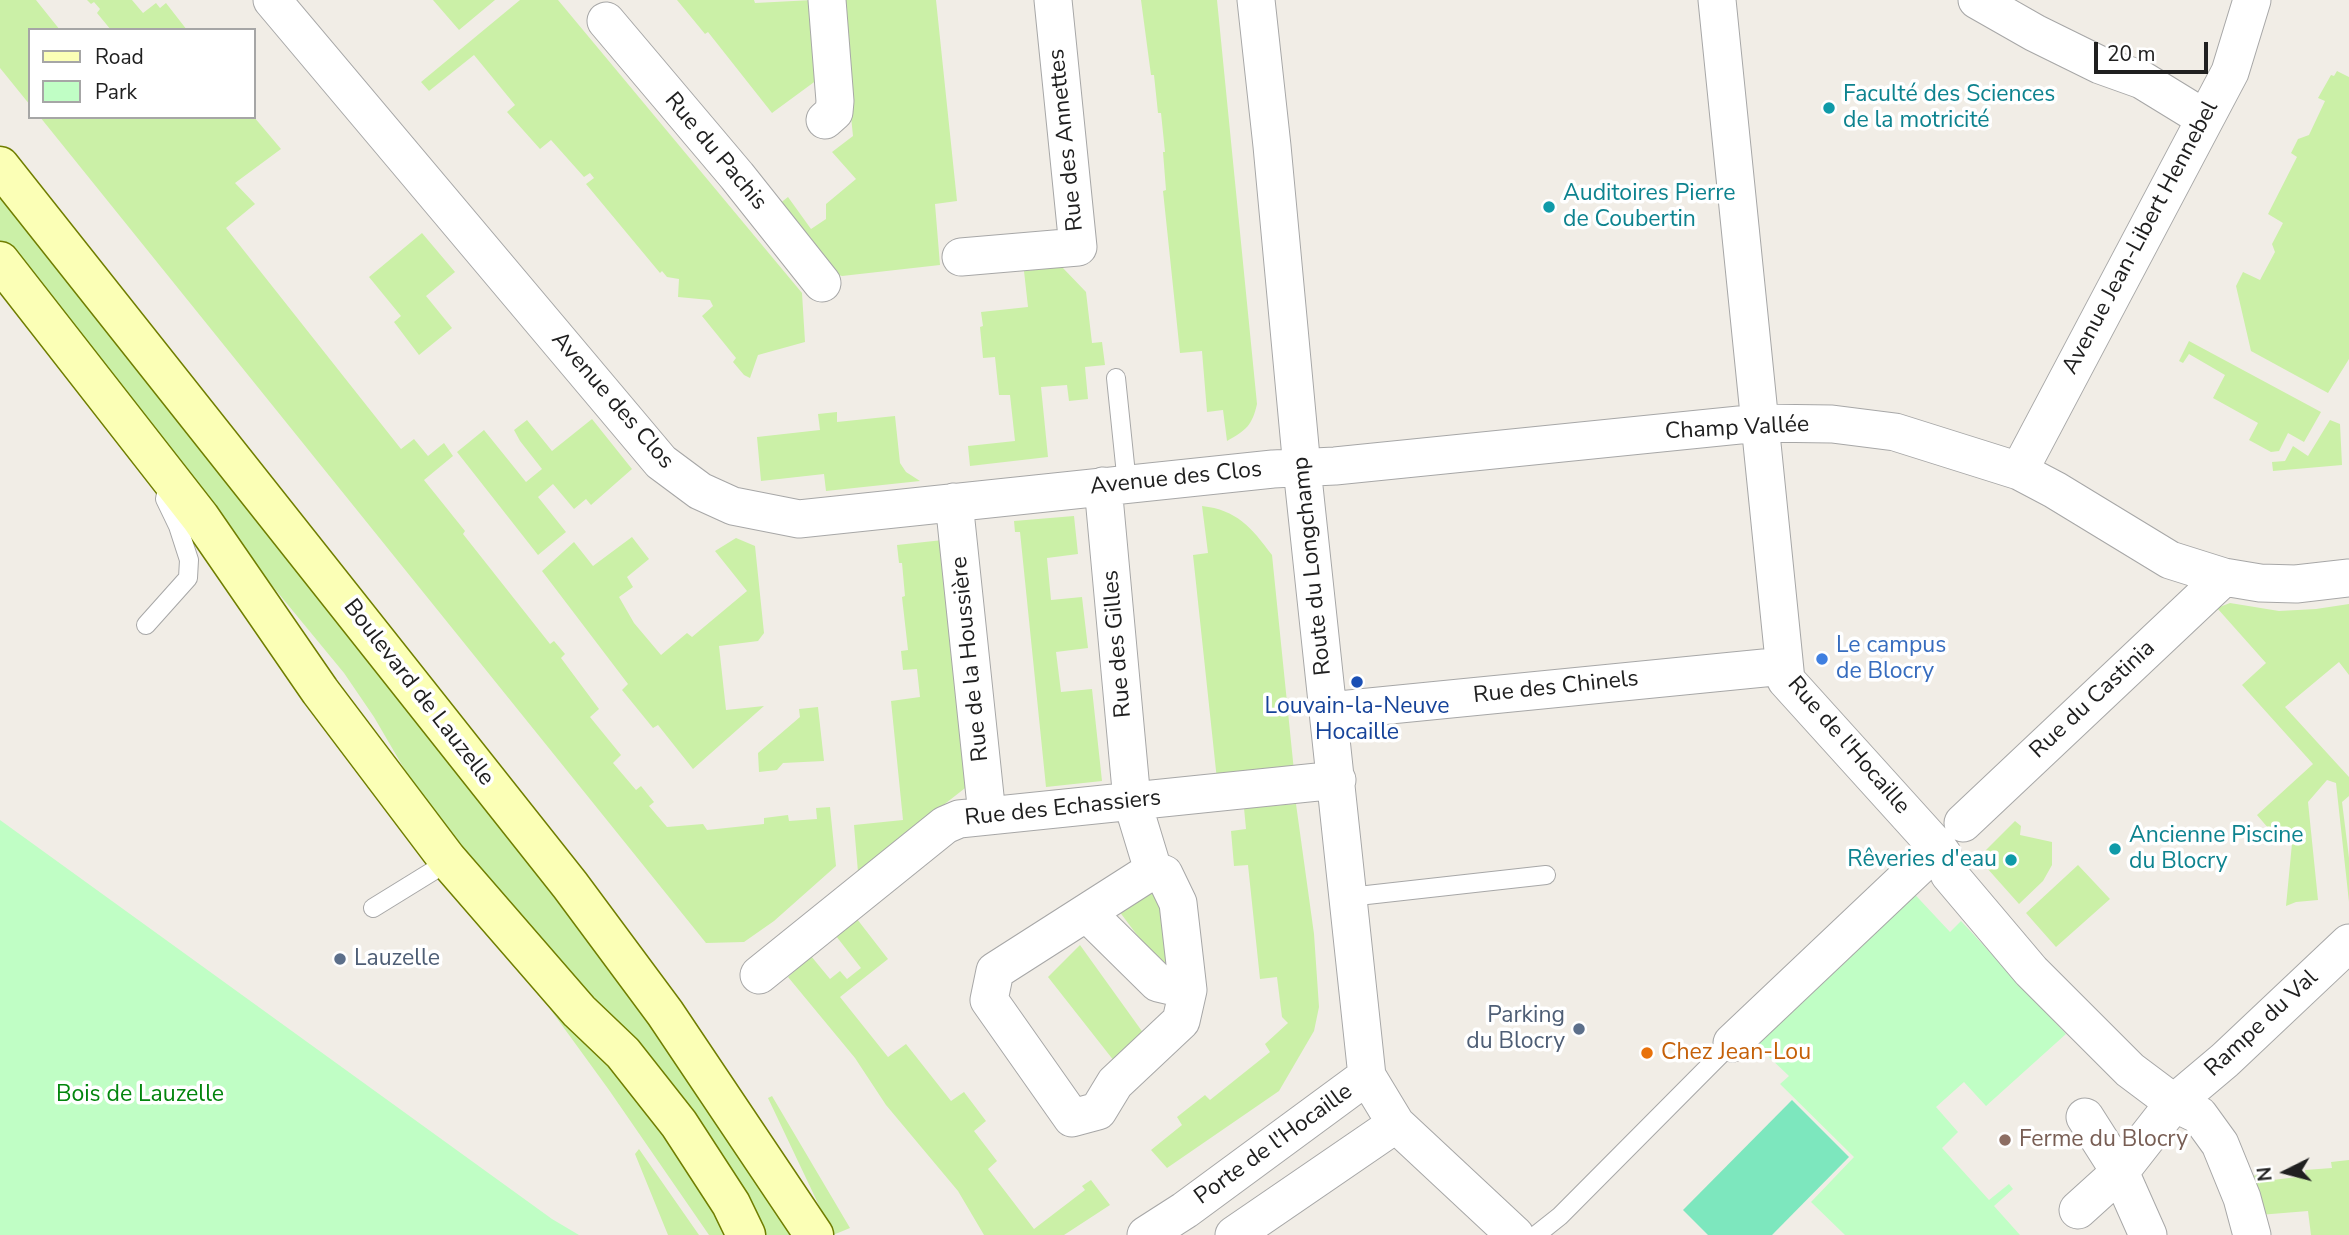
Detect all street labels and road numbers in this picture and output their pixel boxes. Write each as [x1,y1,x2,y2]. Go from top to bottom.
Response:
street label: Rue des Annettes [1044,47,1090,233]
street label: Rue du Pachis [658,88,772,216]
street label: Avenue Jean-Libert Hennebel [2057,97,2225,379]
street label: Avenue des Clos [545,327,679,475]
street label: Champ Vallée [1664,411,1810,447]
street label: Route du Longchamp [1288,455,1338,677]
street label: Avenue des Clos [1089,456,1263,502]
street label: Rue de la Houssière [947,555,995,763]
street label: Rue des Gilles [1098,569,1138,719]
street label: Boulevard de Lauzelle [337,594,499,792]
street label: Rue du Castinia [2025,635,2161,765]
street label: Rue des Chinels [1472,666,1640,710]
street label: Rue de l'Hocaille [1781,672,1915,820]
street label: Rue des Echassiers [964,785,1162,833]
street label: Rampe du Val [2200,965,2324,1083]
street label: Porte de l'Hocaille [1190,1078,1358,1212]

